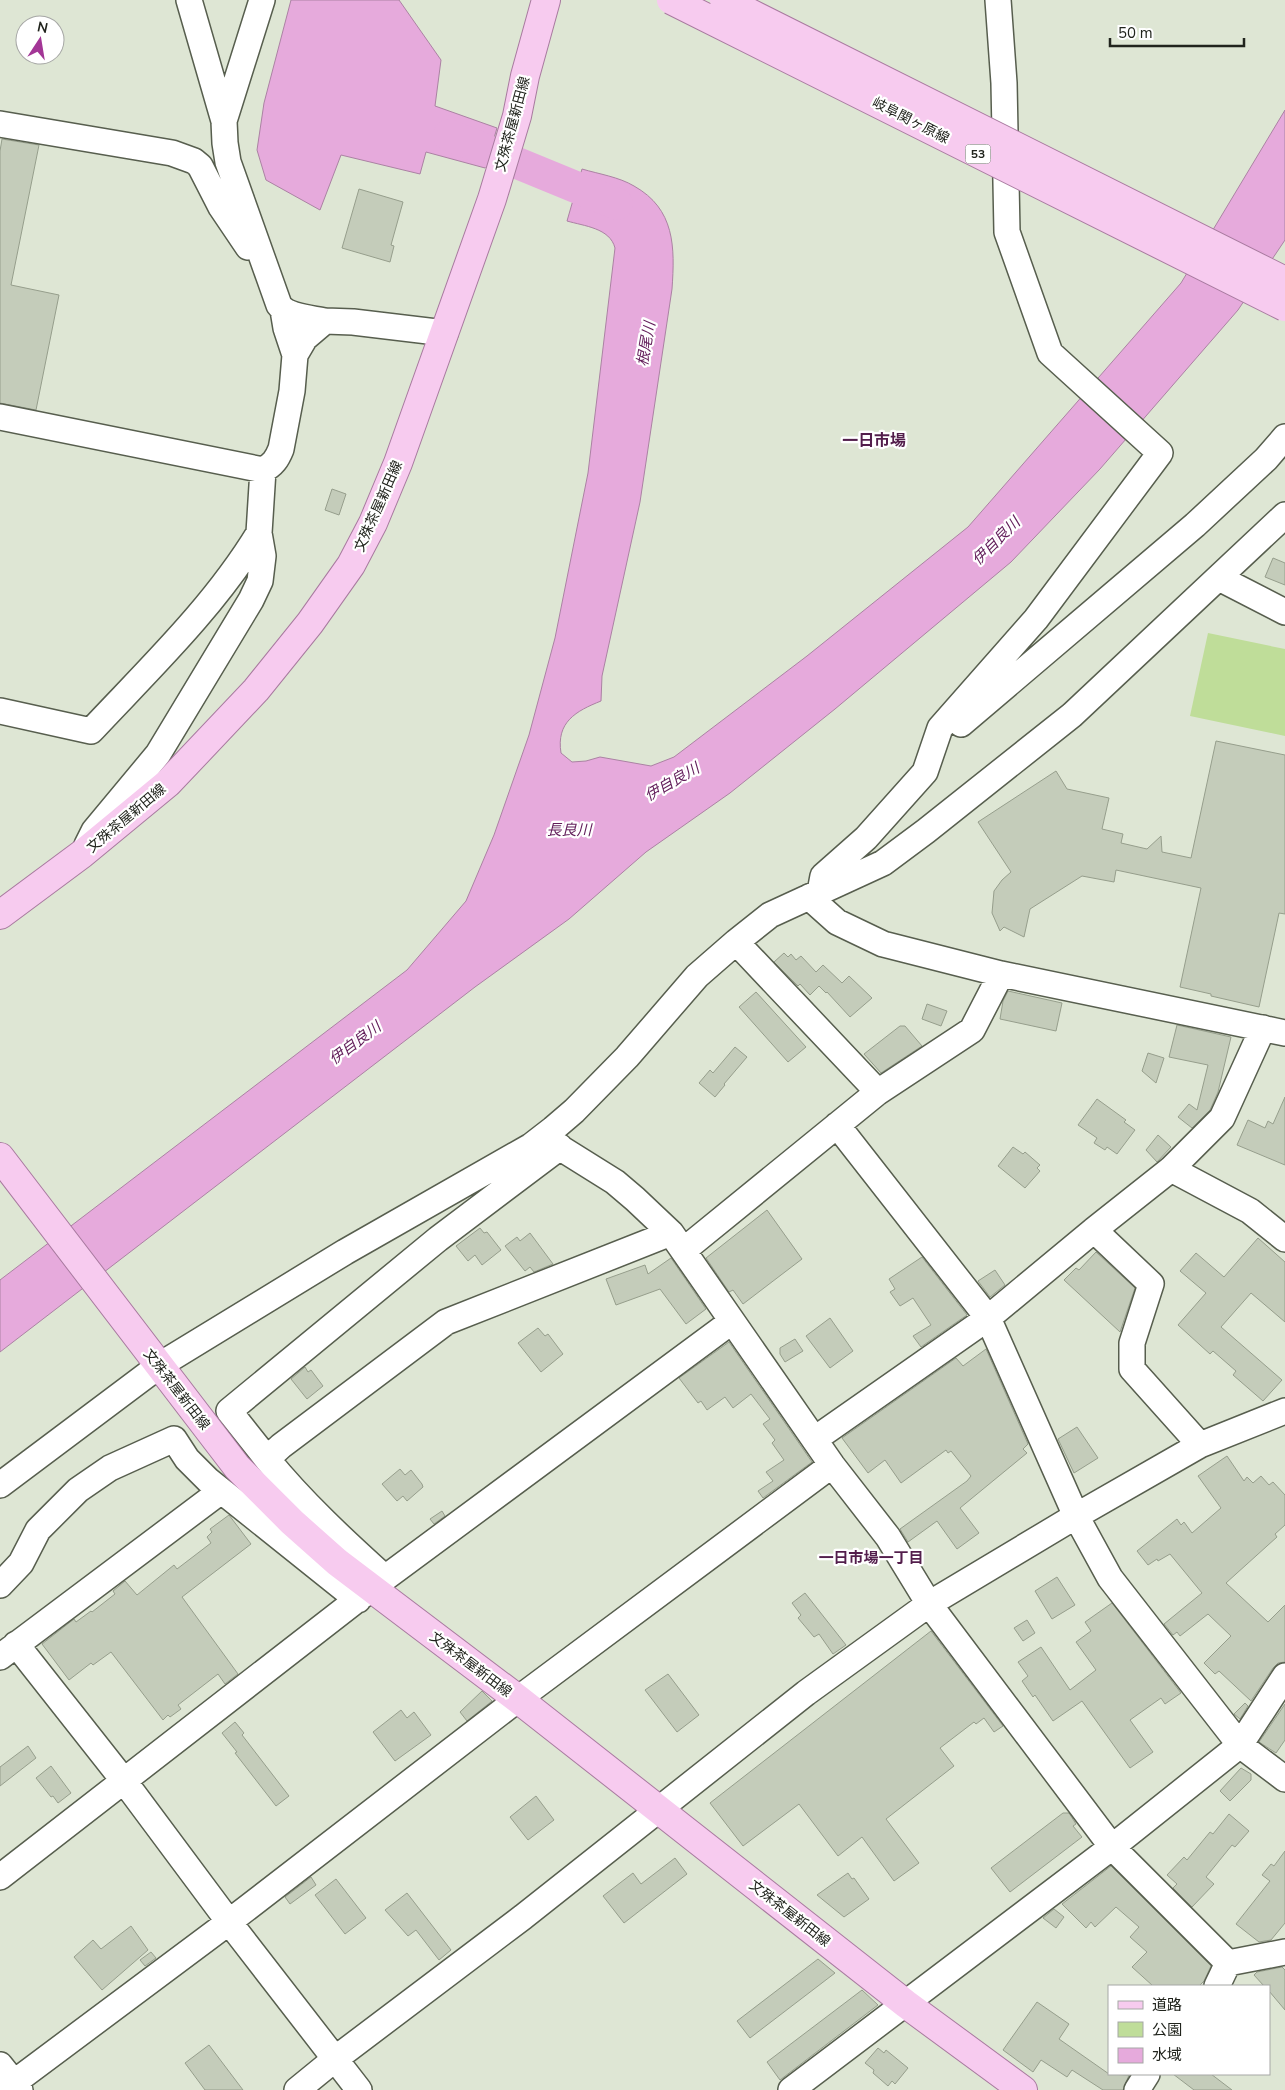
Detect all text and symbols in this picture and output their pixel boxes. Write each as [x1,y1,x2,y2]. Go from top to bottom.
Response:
north arrow [15,15,65,65]
scale bar [1110,15,1244,47]
text: N [35,17,50,38]
text: 50 m [1118,23,1153,43]
street label: 文殊茶屋新田線 [491,74,534,174]
street label: 岐阜関ヶ原線 [869,93,953,148]
road number: 53 [966,144,990,164]
water label: 根尾川 [632,318,660,368]
district label: 一日市場 [842,430,906,452]
street label: 文殊茶屋新田線 [350,458,407,555]
water label: 伊自良川 [968,511,1026,569]
water label: 伊自良川 [641,757,705,806]
street label: 文殊茶屋新田線 [83,780,170,857]
water label: 長良川 [546,820,593,840]
water label: 伊自良川 [325,1016,387,1069]
street label: 文殊茶屋新田線 [139,1345,214,1434]
district label: 一日市場一丁目 [818,1548,924,1568]
street label: 文殊茶屋新田線 [426,1627,516,1701]
street label: 文殊茶屋新田線 [745,1876,834,1951]
legend [1108,1985,1270,2075]
text: 道路 [1152,1995,1182,2015]
text: 公園 [1152,2020,1182,2040]
text: 水域 [1152,2045,1182,2065]

